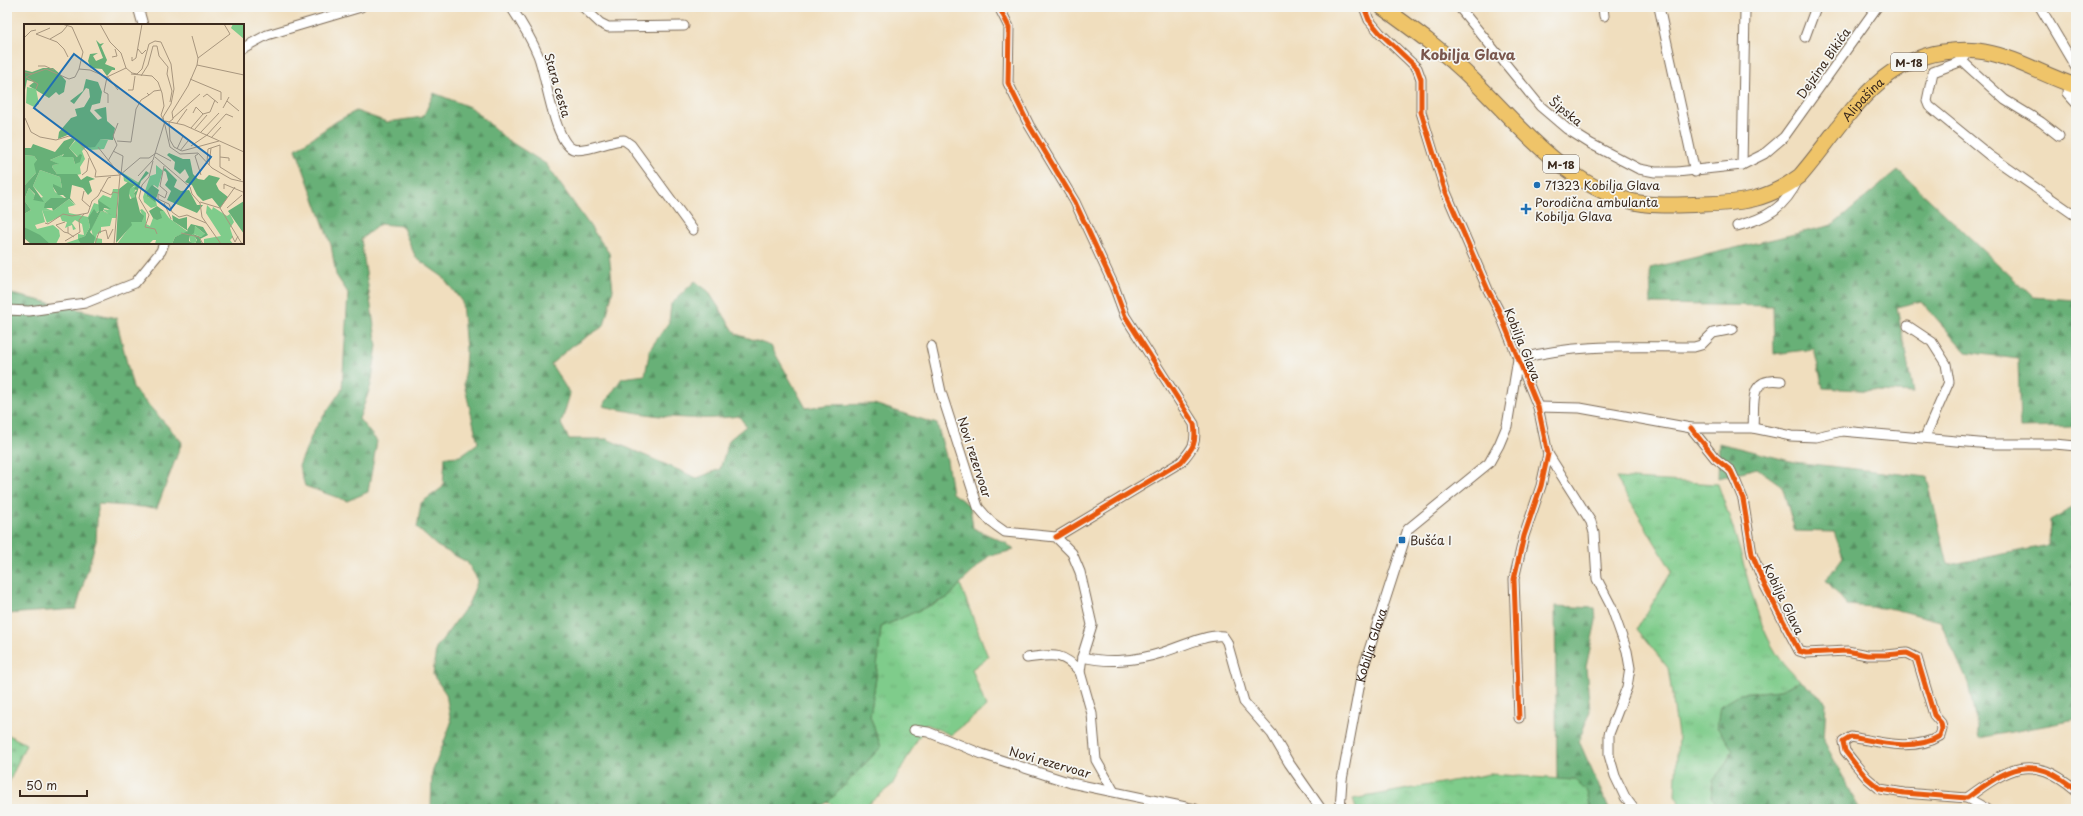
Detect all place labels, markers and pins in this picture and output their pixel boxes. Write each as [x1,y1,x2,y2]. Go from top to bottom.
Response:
place label: 71323 Kobilja Glava [1545,176,1660,194]
marker: 71323 Kobilja Glava [1532,180,1542,190]
place label: Porodična ambulanta Kobilja Glava [1535,193,1659,225]
marker: Porodična ambulanta Kobilja Glava [1520,203,1532,215]
place label: Bušća I [1410,531,1452,549]
marker: Bušća I [1397,535,1407,545]

